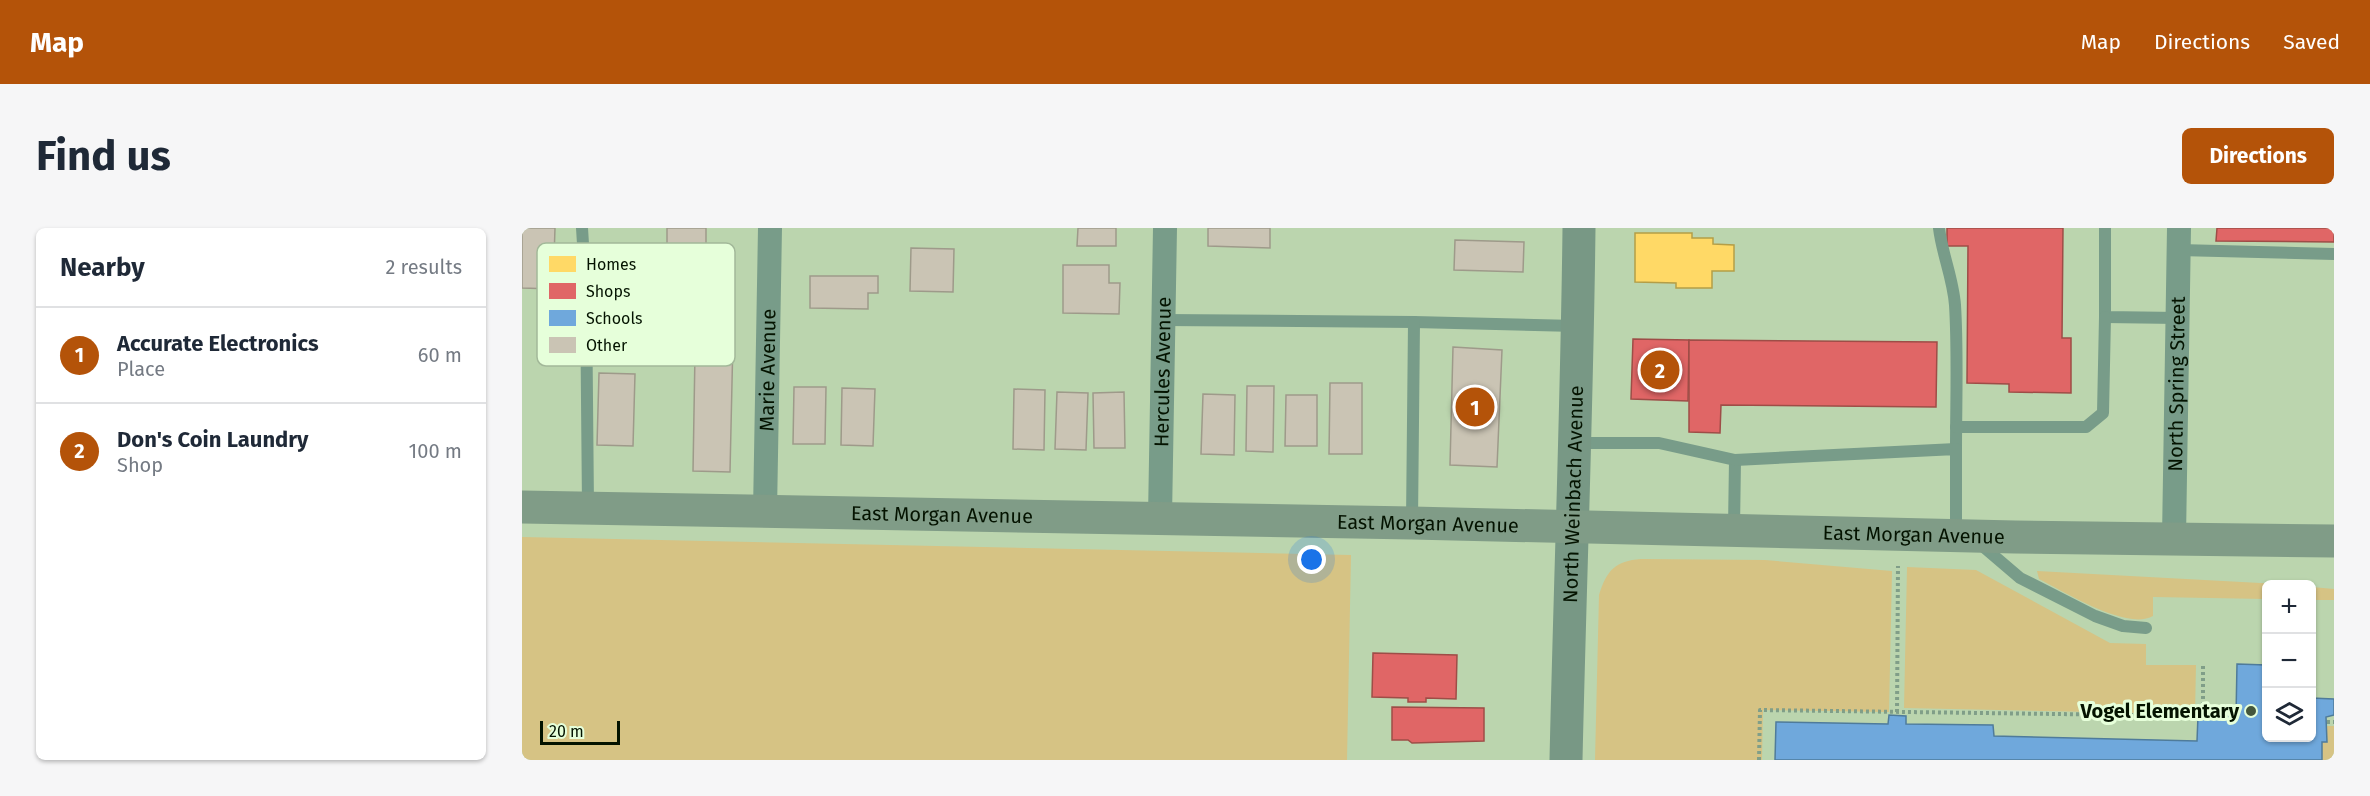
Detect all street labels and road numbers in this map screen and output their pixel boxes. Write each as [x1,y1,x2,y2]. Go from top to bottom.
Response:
street label: North Spring Street [2163,295,2190,472]
street label: Hercules Avenue [1149,297,1176,447]
street label: Marie Avenue [754,309,781,431]
street label: North Weinbach Avenue [1558,385,1588,603]
street label: East Morgan Avenue [851,501,1033,528]
street label: East Morgan Avenue [1337,510,1519,537]
street label: East Morgan Avenue [1822,521,2005,549]

